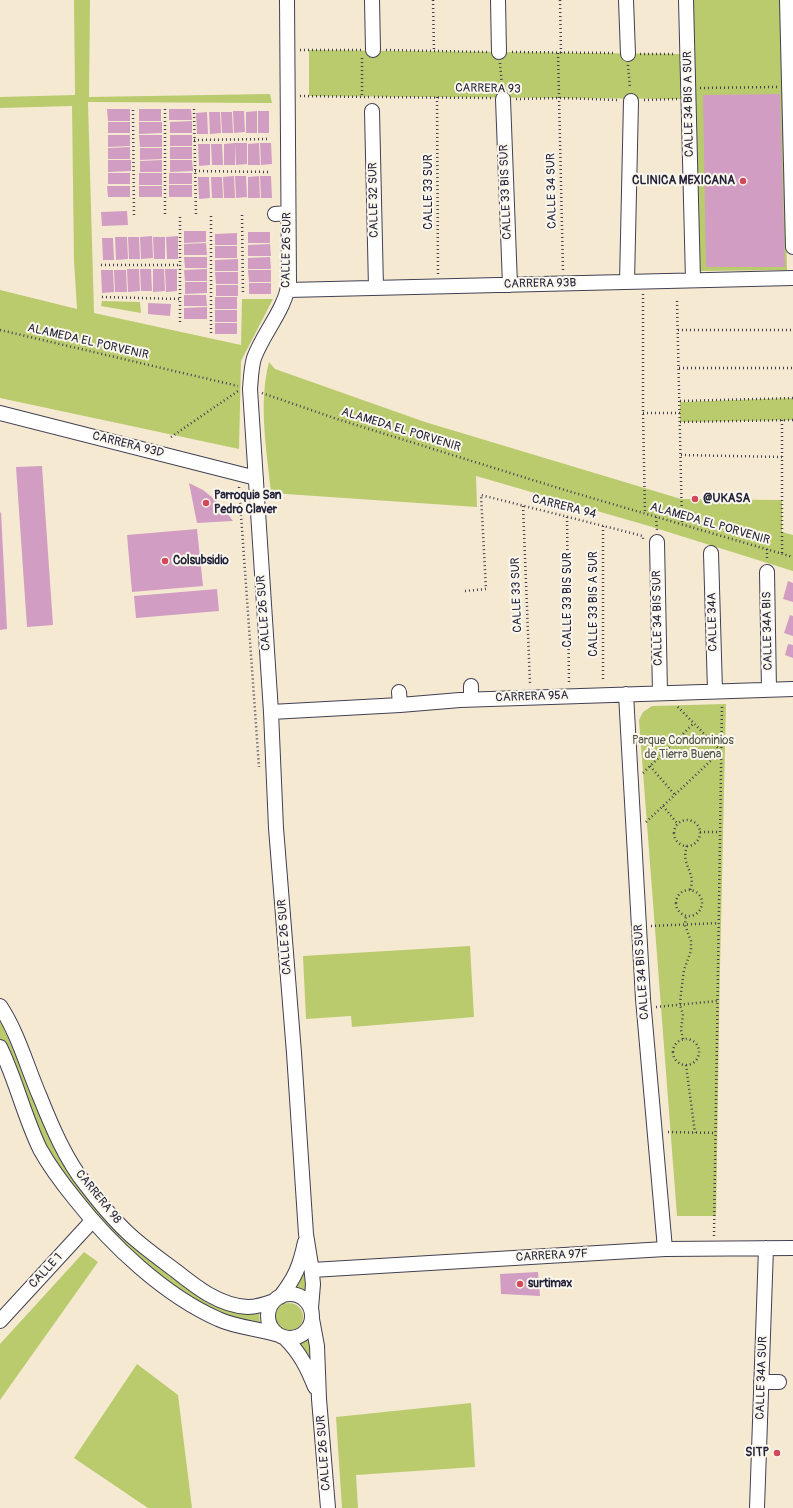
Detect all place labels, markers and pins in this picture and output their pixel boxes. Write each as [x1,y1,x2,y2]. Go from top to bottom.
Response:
place label: CLINICA MEXICANA [632,174,735,188]
marker: CLINICA MEXICANA [738,176,748,186]
place label: Parroquia San Pedro Claver [214,489,281,517]
place label: @UKASA [703,492,750,506]
marker: @UKASA [690,494,700,504]
marker: Parroquia San Pedro Claver [201,498,211,508]
place label: Colsubsidio [173,554,229,568]
marker: Colsubsidio [160,556,170,566]
place label: surtimax [528,1277,572,1291]
marker: surtimax [515,1279,525,1289]
place label: SITP [745,1446,769,1460]
marker: SITP [772,1448,782,1458]

